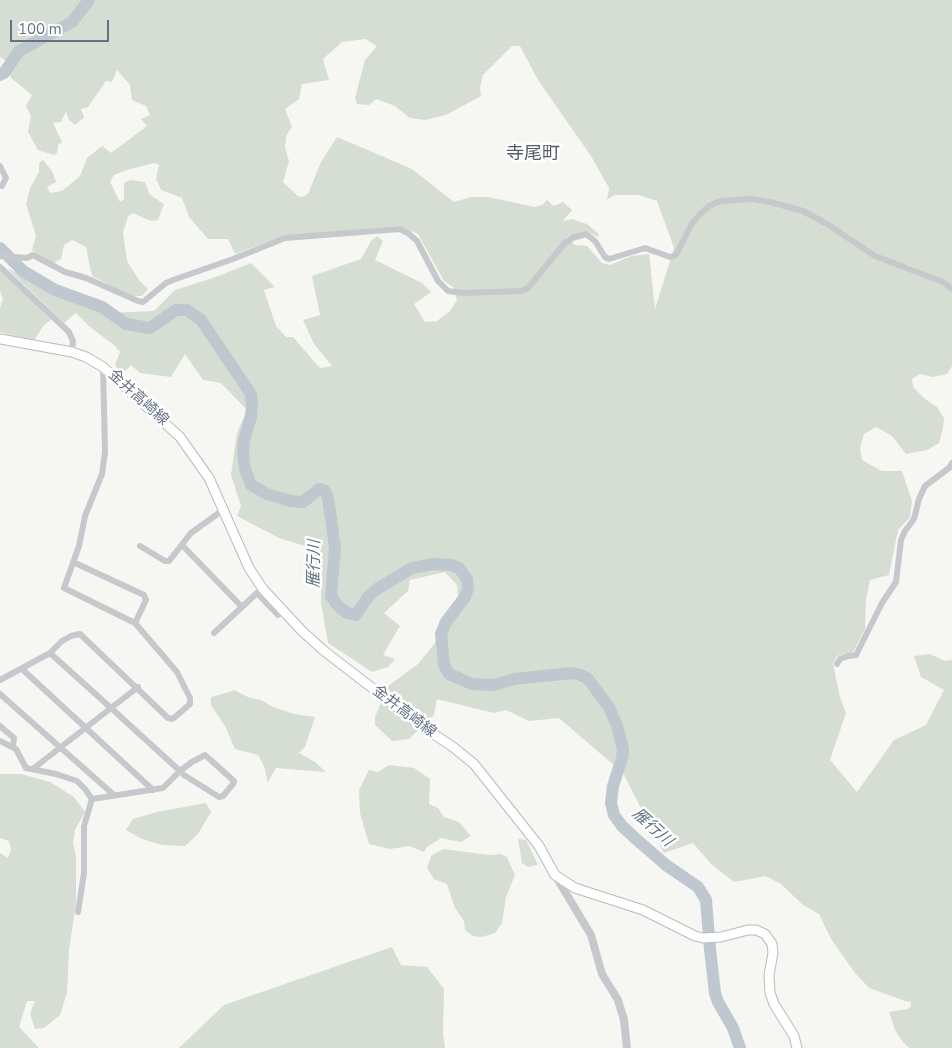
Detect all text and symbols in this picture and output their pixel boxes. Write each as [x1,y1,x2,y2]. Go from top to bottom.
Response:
scale bar [12,10,111,42]
text: 100 m [18,19,62,39]
district label: 寺尾町 [506,144,560,166]
street label: 金井高崎線 [104,366,172,430]
water label: 雁行川 [305,540,325,588]
street label: 金井高崎線 [369,682,439,742]
water label: 雁行川 [628,805,676,851]

